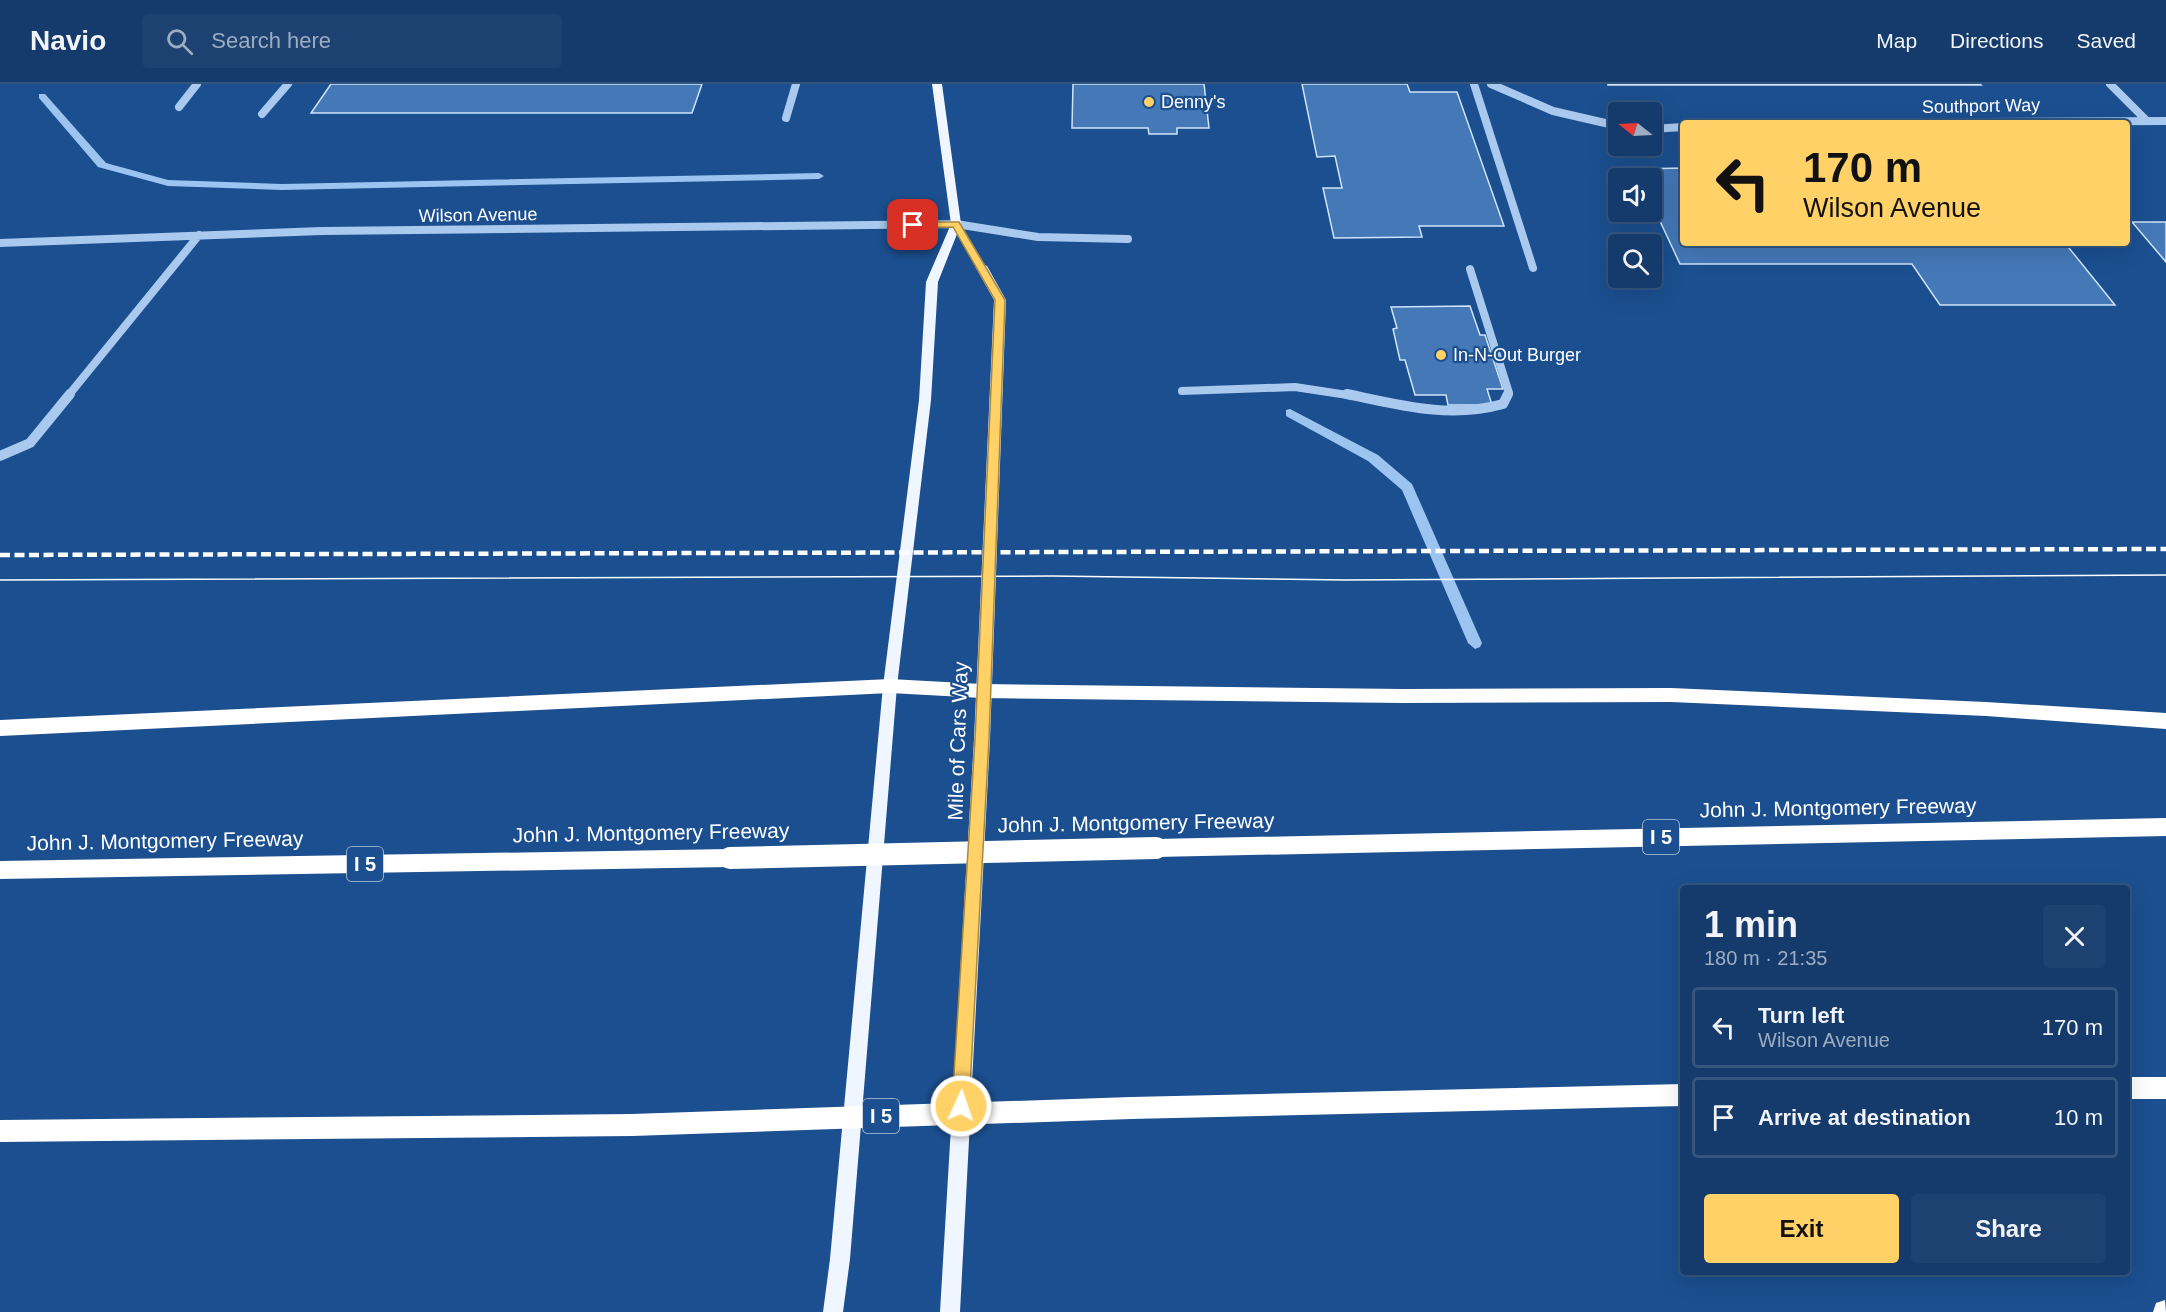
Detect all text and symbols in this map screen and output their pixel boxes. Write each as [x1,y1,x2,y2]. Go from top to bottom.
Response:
search box [142,14,562,68]
text: Navio [30,25,106,56]
icon: search [163,25,196,58]
text: Search here [211,28,331,53]
text: Map [1876,29,1917,52]
text: Directions [1950,29,2043,52]
text: Saved [2076,29,2136,52]
place label: Denny's [1161,92,1225,112]
marker: Denny's [1142,95,1156,109]
street label: Southport Way [1922,95,2040,117]
north arrow [1608,102,1662,156]
map controls [1608,102,1662,288]
icon: left [1704,144,1782,222]
text: 170 m [1803,144,1922,191]
button: sound [1608,168,1662,222]
text: Wilson Avenue [1803,193,1981,223]
pin [887,199,938,250]
street label: Wilson Avenue [418,204,538,226]
icon: arrive [896,208,929,241]
button: search [1608,234,1662,288]
place label: In-N-Out Burger [1453,345,1581,365]
marker: In-N-Out Burger [1434,348,1448,362]
street label: Mile of Cars Way [943,661,972,821]
street label: John J. Montgomery Freeway [1700,794,1977,821]
street label: John J. Montgomery Freeway [998,809,1275,836]
street label: John J. Montgomery Freeway [513,819,790,846]
road number: I 5 [1643,820,1679,854]
street label: John J. Montgomery Freeway [27,827,304,854]
road number: I 5 [347,847,383,881]
text: 1 min [1704,904,1798,945]
button: close [2043,905,2106,968]
text: 180 m · 21:35 [1704,947,1827,969]
text: Turn left [1758,1003,1844,1028]
icon: left [1707,1011,1740,1044]
text: 170 m [2042,1015,2103,1040]
text: Wilson Avenue [1758,1029,1890,1051]
position arrow [929,1074,993,1138]
road number: I 5 [863,1099,899,1133]
icon: arrive [1707,1101,1740,1134]
text: Arrive at destination [1758,1105,1971,1130]
text: 10 m [2054,1105,2103,1130]
button: Exit [1704,1194,1899,1263]
button: Share [1911,1194,2106,1263]

